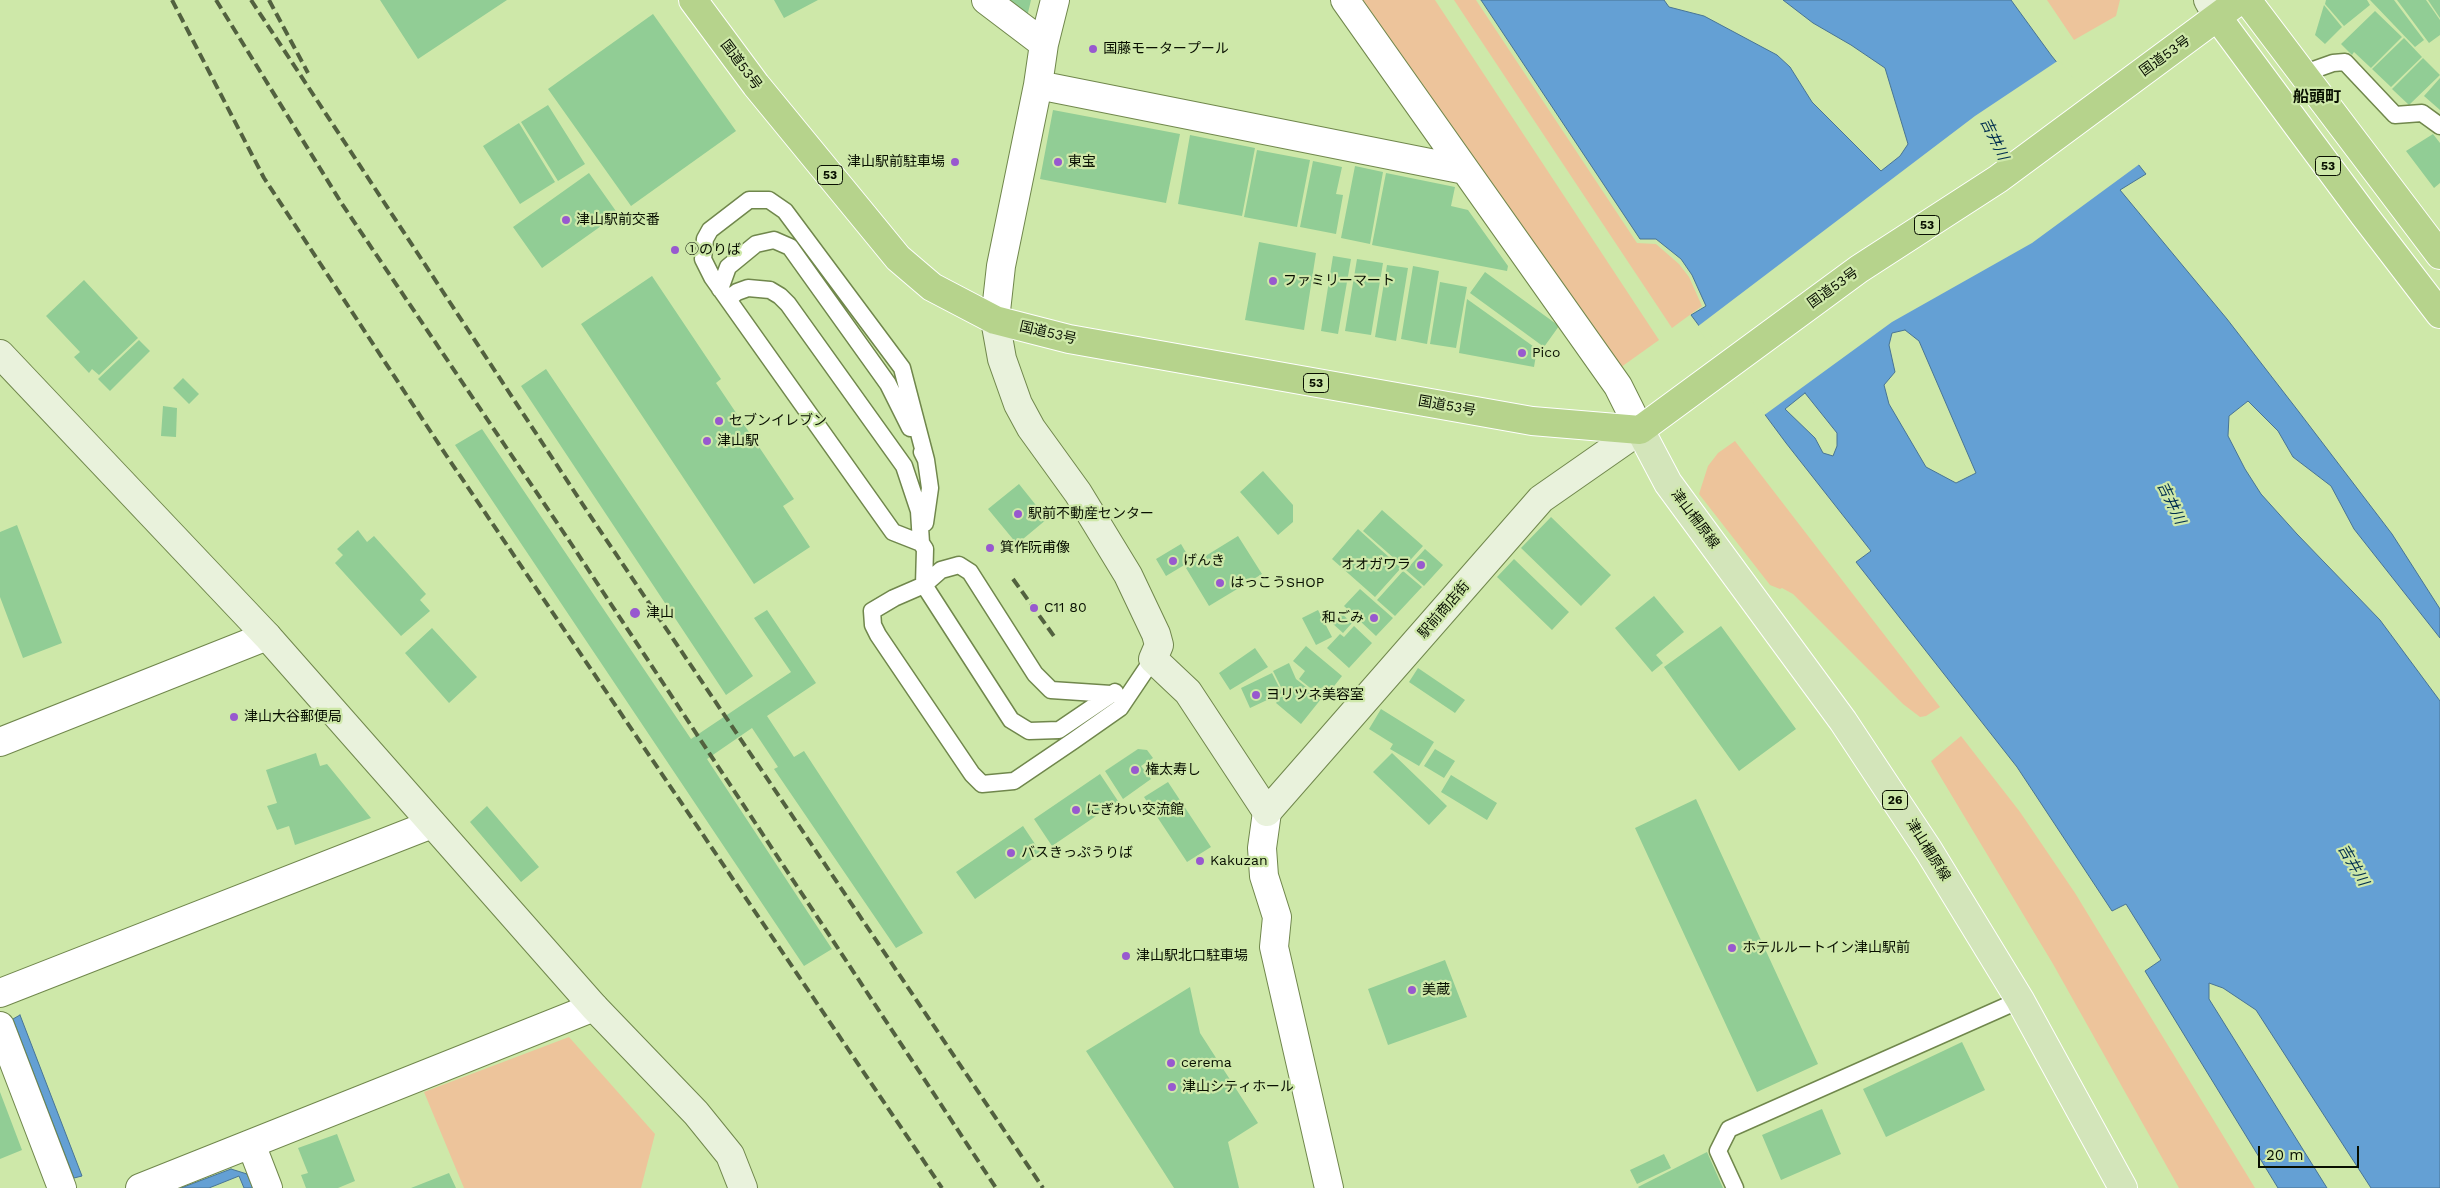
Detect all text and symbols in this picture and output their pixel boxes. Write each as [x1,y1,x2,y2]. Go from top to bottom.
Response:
street label: 国道53号 [2136,32,2194,80]
street label: 国道53号 [717,37,765,93]
place label: 国藤モータープール [1103,41,1229,57]
marker: 国藤モータープール [1087,43,1099,55]
district label: 船頭町 [2293,87,2341,107]
water label: 吉井川 [1976,115,2012,163]
place label: 津山駅前駐車場 [847,154,945,170]
place label: 東宝 [1068,154,1096,170]
marker: 津山駅前駐車場 [949,156,961,168]
marker: 東宝 [1052,156,1064,168]
road number: 53 [2316,157,2340,176]
road number: 53 [818,166,842,184]
place label: 津山駅前交番 [576,212,660,228]
marker: 津山駅前交番 [560,214,572,226]
road number: 53 [1914,216,1940,234]
place label: ①のりば [685,242,741,258]
marker: ①のりば [669,244,681,256]
street label: 国道53号 [1804,264,1862,312]
place label: ファミリーマート [1283,273,1395,289]
marker: ファミリーマート [1267,275,1279,287]
street label: 国道53号 [1018,318,1078,348]
place label: Pico [1532,345,1561,361]
marker: Pico [1516,347,1528,359]
road number: 53 [1304,373,1328,392]
street label: 国道53号 [1417,393,1477,419]
place label: セブンイレブン [729,413,827,429]
marker: セブンイレブン [713,415,725,427]
place label: 津山駅 [717,433,759,449]
marker: 津山駅 [701,435,713,447]
water label: 吉井川 [2153,479,2189,527]
street label: 津山柵原線 [1667,486,1723,552]
place label: 駅前不動産センター [1028,506,1154,522]
marker: 駅前不動産センター [1012,508,1024,520]
place label: 箕作阮甫像 [1000,540,1070,556]
marker: 箕作阮甫像 [984,542,996,554]
place label: げんき [1183,553,1225,569]
marker: げんき [1167,555,1179,567]
place label: オオガワラ [1341,557,1411,573]
marker: オオガワラ [1415,559,1427,571]
place label: はっこうSHOP [1230,575,1324,591]
marker: はっこうSHOP [1214,577,1226,589]
street label: 駅前商店街 [1415,578,1473,642]
place label: C11 80 [1044,600,1087,616]
marker: C11 80 [1028,602,1040,614]
place label: 津山 [646,605,674,621]
marker: 津山 [628,606,642,620]
place label: 和ごみ [1322,610,1364,626]
marker: 和ごみ [1368,612,1380,624]
place label: ヨリツネ美容室 [1266,687,1364,703]
marker: ヨリツネ美容室 [1250,689,1262,701]
place label: 津山大谷郵便局 [244,709,342,725]
marker: 津山大谷郵便局 [228,711,240,723]
place label: 権太寿し [1145,762,1201,778]
marker: 権太寿し [1129,764,1141,776]
road number: 26 [1882,790,1908,810]
place label: にぎわい交流館 [1086,802,1184,818]
marker: にぎわい交流館 [1070,804,1082,816]
street label: 津山柵原線 [1902,816,1954,884]
water label: 吉井川 [2334,841,2372,889]
place label: バスきっぷうりば [1021,845,1133,861]
marker: バスきっぷうりば [1005,847,1017,859]
place label: Kakuzan [1210,853,1268,869]
marker: Kakuzan [1194,855,1206,867]
place label: ホテルルートイン津山駅前 [1742,940,1910,956]
marker: ホテルルートイン津山駅前 [1726,942,1738,954]
place label: 津山駅北口駐車場 [1136,948,1248,964]
marker: 津山駅北口駐車場 [1120,950,1132,962]
place label: 美蔵 [1422,982,1450,998]
marker: 美蔵 [1406,984,1418,996]
place label: cerema [1181,1055,1232,1071]
marker: cerema [1165,1057,1177,1069]
place label: 津山シティホール [1182,1079,1294,1095]
marker: 津山シティホール [1166,1081,1178,1093]
scale bar [2260,1136,2361,1168]
text: 20 m [2266,1146,2304,1164]

